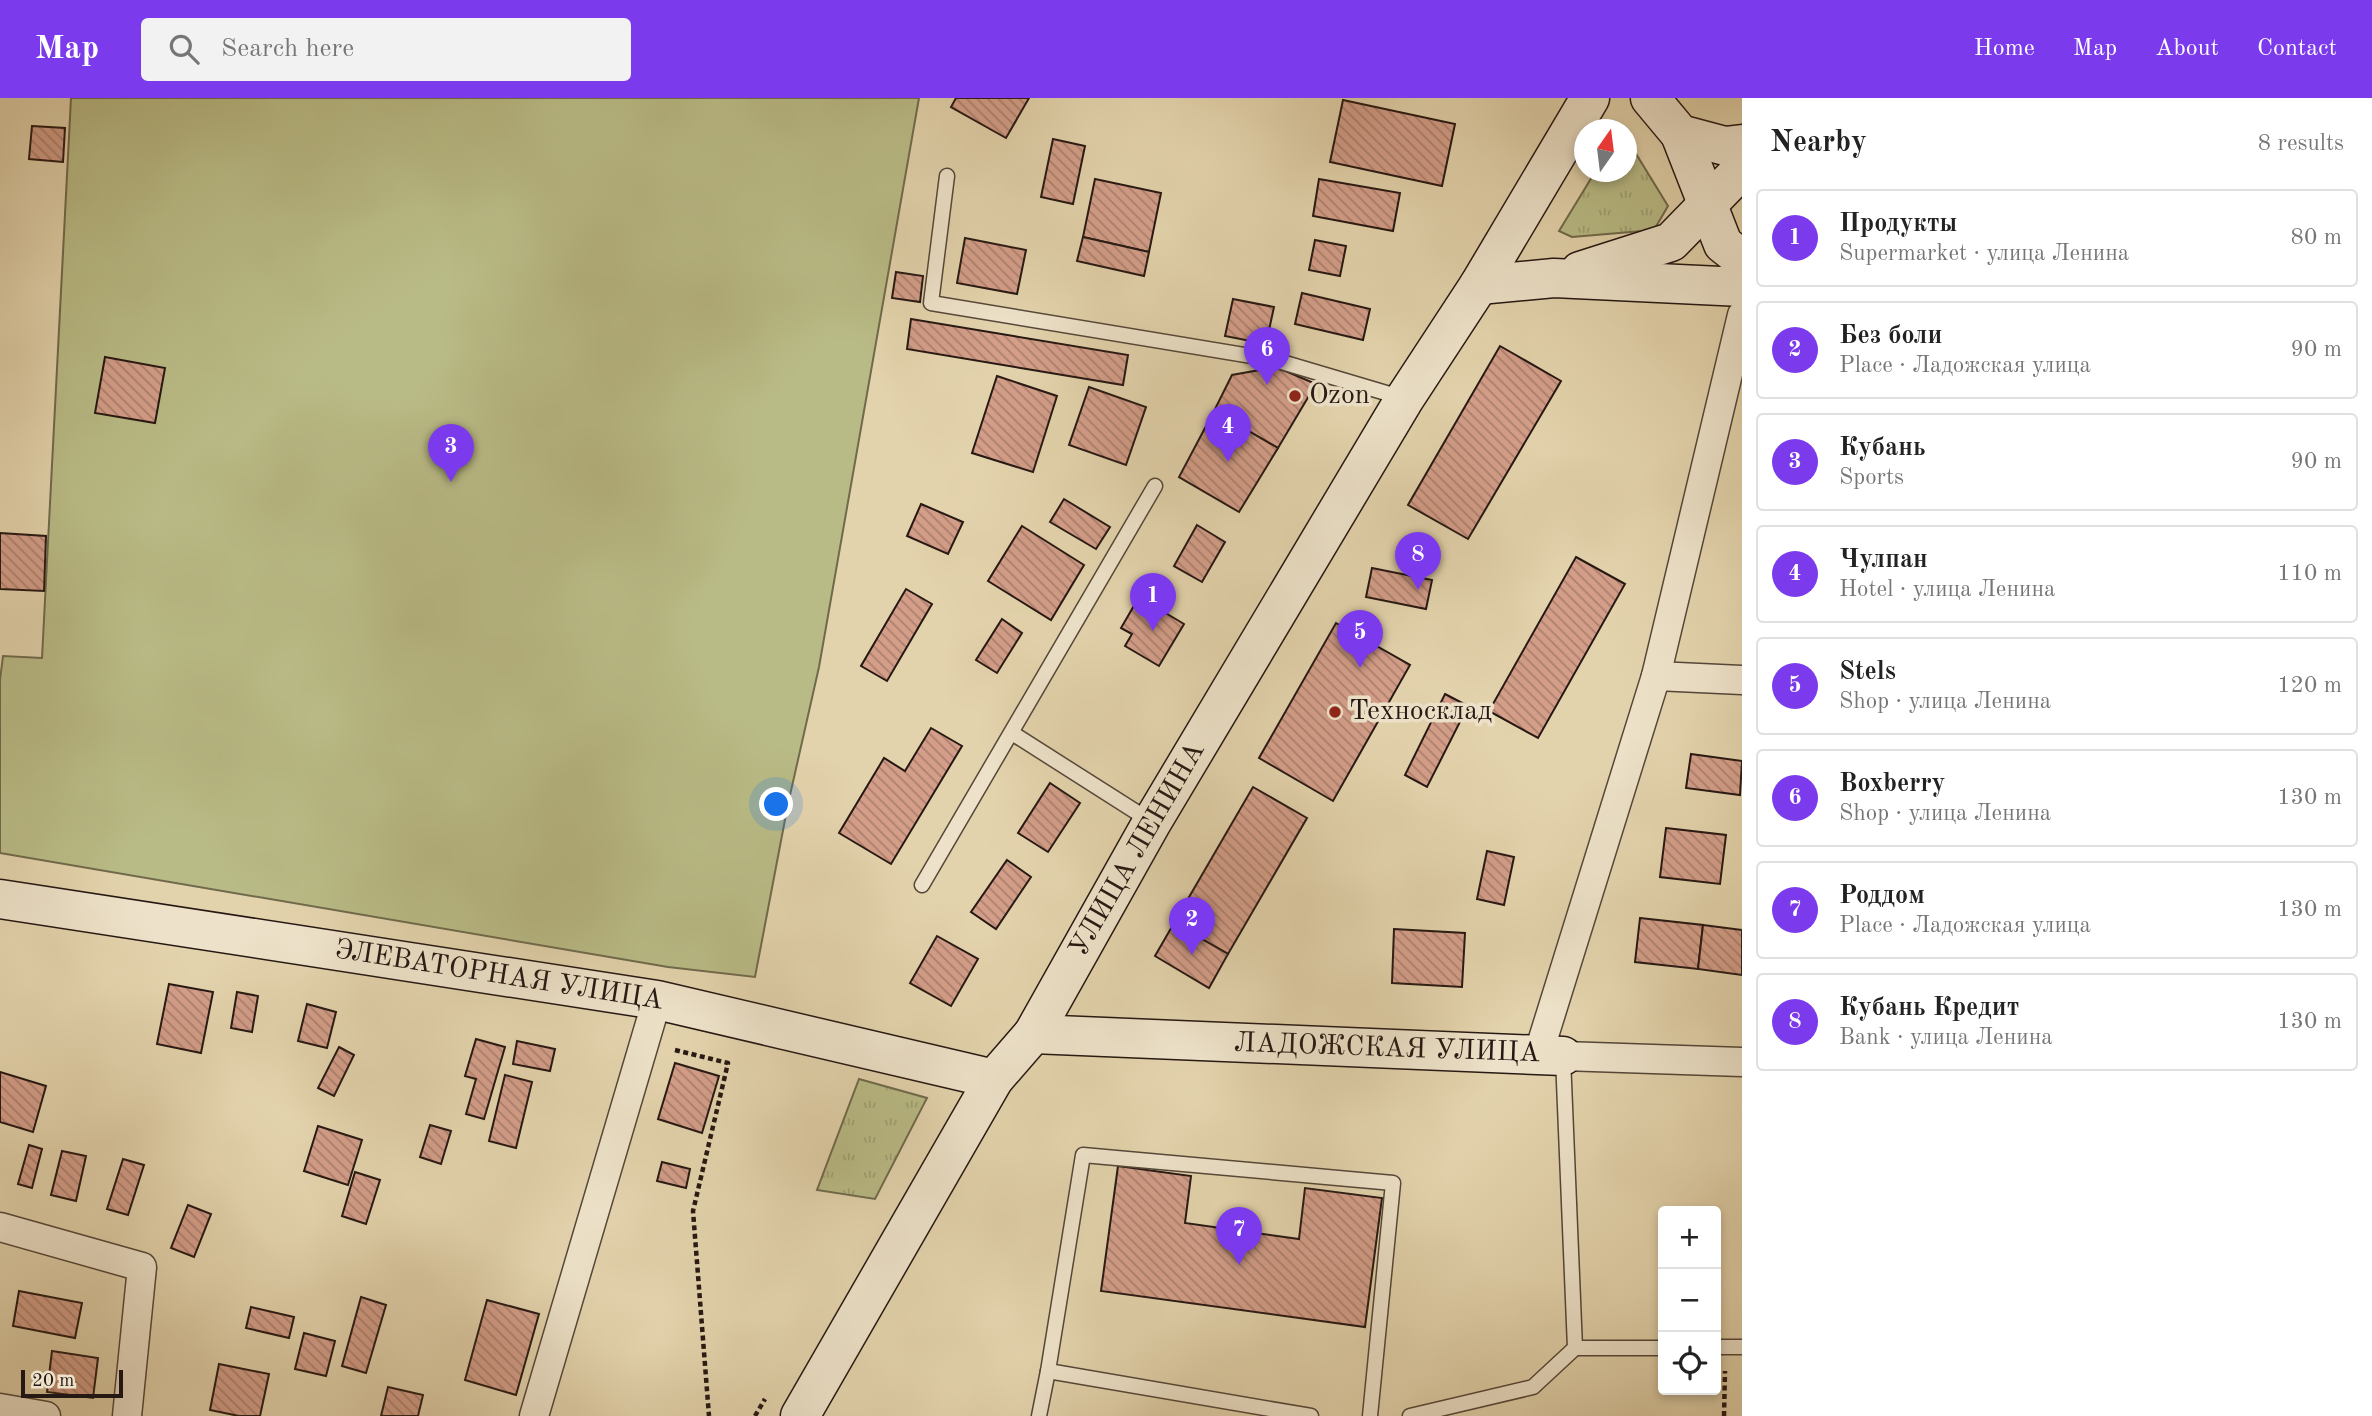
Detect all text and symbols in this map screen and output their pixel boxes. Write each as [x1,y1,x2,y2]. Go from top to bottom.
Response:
search box [141,18,631,81]
icon: search [165,30,203,68]
text: Map [35,33,99,66]
text: Search here [221,36,354,62]
text: Home [1974,37,2035,61]
text: Map [2073,37,2117,61]
text: About [2155,37,2219,61]
text: Contact [2257,37,2337,61]
north arrow [1574,119,1637,182]
text: Nearby [1770,128,1867,158]
text: 8 results [2258,132,2344,155]
text: Продукты [1839,211,1957,237]
text: 1 [1788,226,1802,249]
text: 80 m [2291,226,2342,249]
text: Supermarket · улица Ленина [1839,242,2129,265]
text: Без боли [1839,323,1942,349]
pin: 6 [1244,327,1290,385]
text: 2 [1788,338,1802,361]
text: 90 m [2291,338,2342,361]
text: Place · Ладожская улица [1839,354,2091,377]
place label: Ozon [1309,382,1370,410]
marker: Ozon [1287,388,1303,404]
pin: 4 [1205,404,1251,462]
pin: 3 [428,424,474,482]
text: Кубань [1839,435,1926,461]
text: 3 [1788,450,1802,473]
text: 90 m [2291,450,2342,473]
text: Sports [1839,466,1904,489]
pin: 8 [1395,532,1441,590]
text: Чулпан [1839,547,1928,573]
text: 4 [1788,562,1802,585]
text: 110 m [2277,562,2342,585]
pin: 1 [1130,573,1176,631]
text: Hotel · улица Ленина [1839,578,2055,601]
pin: 5 [1337,610,1383,668]
text: Stels [1839,659,1896,685]
text: 5 [1788,674,1802,697]
text: 120 m [2277,674,2342,697]
text: Shop · улица Ленина [1839,690,2051,713]
place label: Техносклад [1349,698,1492,726]
marker: Техносклад [1327,704,1343,720]
street label: УЛИЦА ЛЕНИНА [1065,738,1211,962]
text: Boxberry [1839,771,1945,797]
text: 6 [1788,786,1802,809]
text: 130 m [2277,786,2342,809]
your location [759,787,793,821]
text: Shop · улица Ленина [1839,802,2051,825]
text: Роддом [1839,883,1925,909]
pin: 2 [1169,897,1215,955]
text: 7 [1788,898,1802,921]
text: 130 m [2277,898,2342,921]
text: Place · Ладожская улица [1839,914,2091,937]
street label: ЭЛЕВАТОРНАЯ УЛИЦА [333,936,665,1016]
text: Кубань Кредит [1839,995,2019,1021]
text: 8 [1788,1010,1802,1033]
text: 130 m [2277,1010,2342,1033]
text: Bank · улица Ленина [1839,1026,2053,1049]
street label: ЛАДОЖСКАЯ УЛИЦА [1233,1030,1541,1068]
map controls [1658,1206,1721,1395]
button: + [1658,1206,1721,1269]
pin: 7 [1216,1207,1262,1265]
button: − [1658,1269,1721,1332]
button: locate [1658,1332,1721,1395]
scale bar [21,1367,122,1399]
text: 20 m [32,1372,74,1391]

